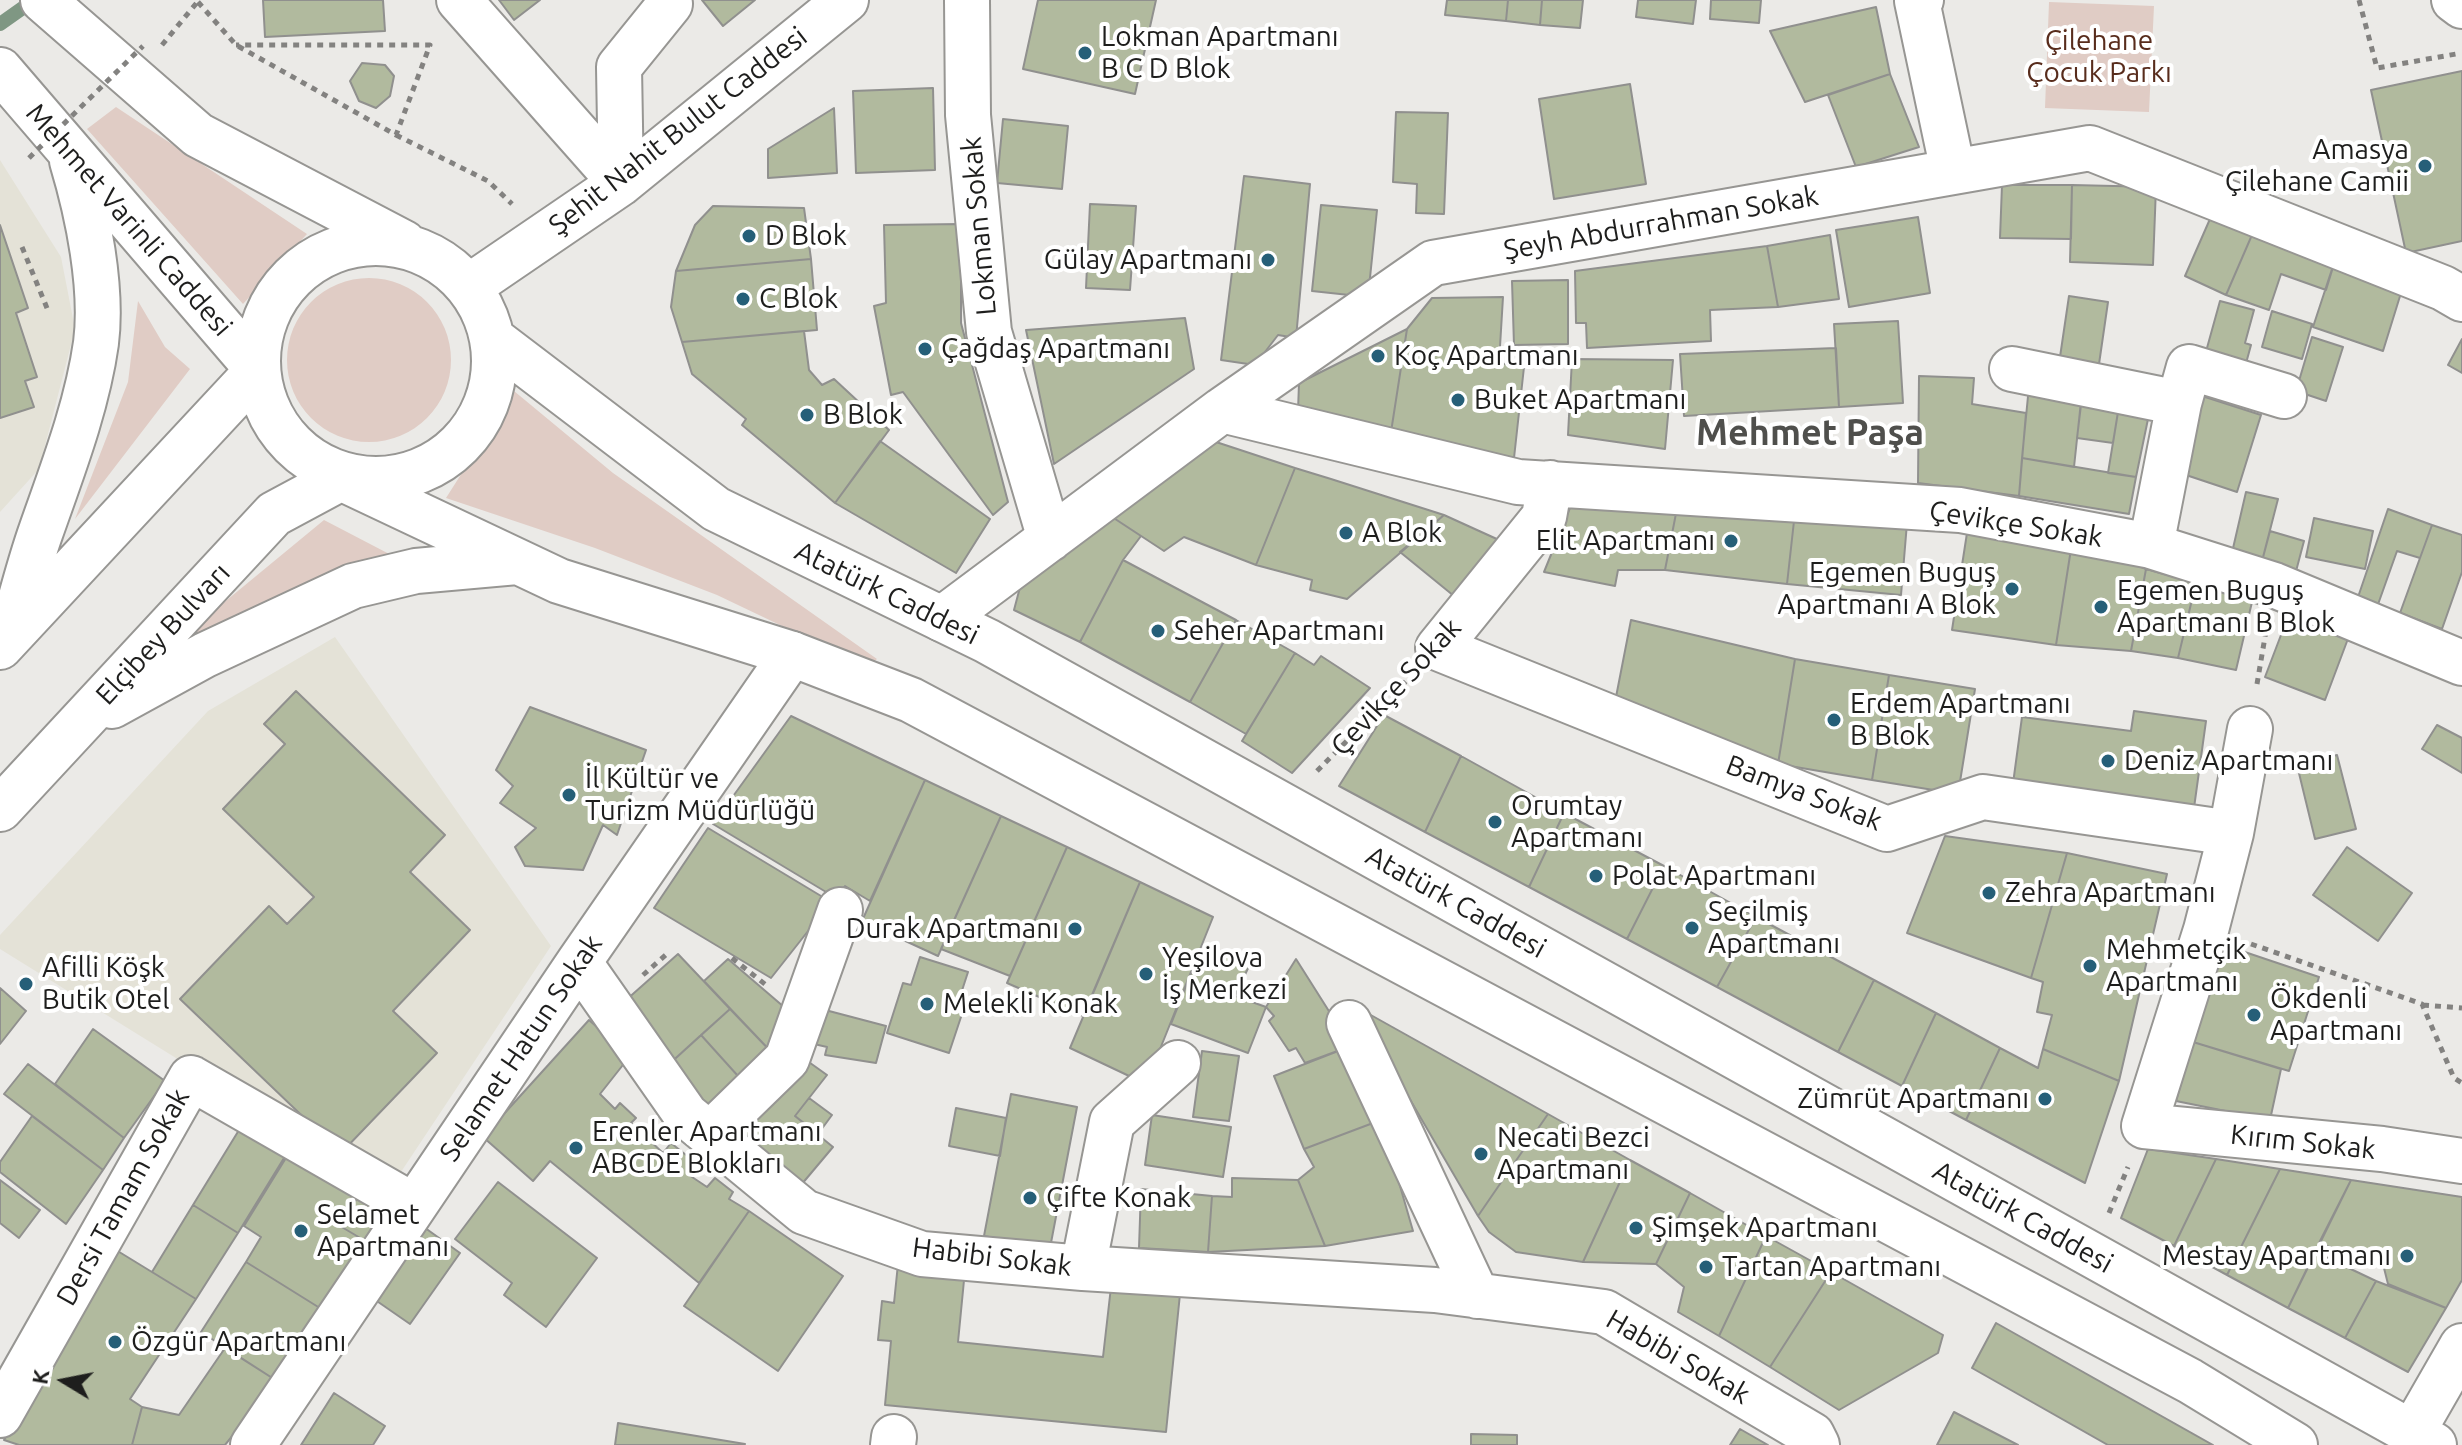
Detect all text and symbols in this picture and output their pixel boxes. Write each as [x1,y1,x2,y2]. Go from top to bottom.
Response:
street label: Şehit Nahit Bulut Caddesi [542,20,814,242]
place label: Lokman Apartmanı B C D Blok [1101,20,1339,86]
park label: Çilehane Çocuk Parkı [2026,24,2172,90]
marker: Lokman Apartmanı B C D Blok [1076,44,1094,62]
street label: Mehmet Varinli Caddesi [19,97,239,343]
place label: Amasya Çilehane Camii [2225,133,2409,199]
street label: Lokman Sokak [954,135,1004,317]
marker: Amasya Çilehane Camii [2416,157,2434,175]
street label: Şeyh Abdurrahman Sokak [1501,179,1821,267]
place label: D Blok [765,219,847,253]
marker: D Blok [740,227,758,245]
place label: Gülay Apartmanı [1044,243,1252,277]
marker: Gülay Apartmanı [1259,251,1277,269]
place label: C Blok [759,282,838,316]
marker: C Blok [734,290,752,308]
place label: Çağdaş Apartmanı [941,332,1170,366]
place label: Koç Apartmanı [1394,339,1578,373]
marker: Çağdaş Apartmanı [916,340,934,358]
marker: Koç Apartmanı [1369,347,1387,365]
place label: Buket Apartmanı [1474,383,1686,417]
marker: Buket Apartmanı [1449,391,1467,409]
place label: B Blok [823,398,903,432]
marker: B Blok [798,406,816,424]
district label: Mehmet Paşa [1696,411,1924,455]
street label: Çevikçe Sokak [1927,494,2105,554]
place label: A Blok [1362,516,1442,550]
marker: A Blok [1337,524,1355,542]
place label: Elit Apartmanı [1536,524,1715,558]
marker: Elit Apartmanı [1722,532,1740,550]
street label: Atatürk Caddesi [790,534,984,652]
street label: Elçibey Bulvarı [89,556,237,712]
place label: Egemen Buguş Apartmanı A Blok [1777,556,1996,622]
place label: Egemen Buguş Apartmanı B Blok [2117,574,2335,640]
marker: Egemen Buguş Apartmanı A Blok [2003,580,2021,598]
marker: Egemen Buguş Apartmanı B Blok [2092,598,2110,616]
street label: Çevikçe Sokak [1324,611,1468,763]
place label: Seher Apartmanı [1174,614,1385,648]
marker: Seher Apartmanı [1149,622,1167,640]
place label: Erdem Apartmanı B Blok [1850,687,2071,753]
marker: Erdem Apartmanı B Blok [1825,711,1843,729]
place label: Deniz Apartmanı [2124,744,2333,778]
street label: Bamya Sokak [1721,748,1887,838]
marker: Deniz Apartmanı [2099,752,2117,770]
place label: İl Kültür ve Turizm Müdürlüğü [585,762,815,828]
marker: İl Kültür ve Turizm Müdürlüğü [560,786,578,804]
place label: Orumtay Apartmanı [1511,789,1643,855]
marker: Orumtay Apartmanı [1486,813,1504,831]
street label: Atatürk Caddesi [1360,839,1552,965]
place label: Polat Apartmanı [1612,859,1816,893]
marker: Polat Apartmanı [1587,867,1605,885]
place label: Zehra Apartmanı [2005,876,2216,910]
marker: Zehra Apartmanı [1980,884,1998,902]
place label: Seçilmiş Apartmanı [1708,895,1840,961]
place label: Durak Apartmanı [846,912,1059,946]
marker: Seçilmiş Apartmanı [1683,919,1701,937]
marker: Durak Apartmanı [1066,920,1084,938]
street label: Selamet Hatun Sokak [433,928,609,1168]
place label: Mehmetçik Apartmanı [2106,933,2246,999]
place label: Yeşilova İş Merkezi [1162,941,1287,1007]
place label: Afilli Köşk Butik Otel [42,951,170,1017]
marker: Mehmetçik Apartmanı [2081,957,2099,975]
marker: Yeşilova İş Merkezi [1137,965,1155,983]
marker: Afilli Köşk Butik Otel [17,975,35,993]
place label: Ökdenli Apartmanı [2270,982,2402,1048]
place label: Melekli Konak [943,987,1118,1021]
marker: Melekli Konak [918,995,936,1013]
marker: Ökdenli Apartmanı [2245,1006,2263,1024]
place label: Zümrüt Apartmanı [1797,1082,2029,1116]
street label: Dersi Tamam Sokak [49,1083,197,1311]
marker: Zümrüt Apartmanı [2036,1090,2054,1108]
place label: Erenler Apartmanı ABCDE Blokları [592,1115,821,1181]
street label: Kırım Sokak [2229,1118,2377,1166]
place label: Necati Bezci Apartmanı [1497,1121,1650,1187]
marker: Erenler Apartmanı ABCDE Blokları [567,1139,585,1157]
marker: Necati Bezci Apartmanı [1472,1145,1490,1163]
street label: Atatürk Caddesi [1927,1154,2119,1280]
place label: Çifte Konak [1046,1181,1191,1215]
marker: Çifte Konak [1021,1189,1039,1207]
place label: Selamet Apartmanı [317,1198,449,1264]
place label: Şimşek Apartmanı [1652,1211,1878,1245]
marker: Şimşek Apartmanı [1627,1219,1645,1237]
marker: Selamet Apartmanı [292,1222,310,1240]
street label: Habibi Sokak [910,1231,1074,1283]
place label: Mestay Apartmanı [2162,1239,2391,1273]
marker: Mestay Apartmanı [2398,1247,2416,1265]
place label: Tartan Apartmanı [1722,1250,1941,1284]
marker: Tartan Apartmanı [1697,1258,1715,1276]
street label: Habibi Sokak [1600,1302,1756,1412]
place label: Özgür Apartmanı [131,1325,346,1359]
marker: Özgür Apartmanı [106,1333,124,1351]
north arrow [24,1341,104,1421]
text: K [26,1367,53,1386]

